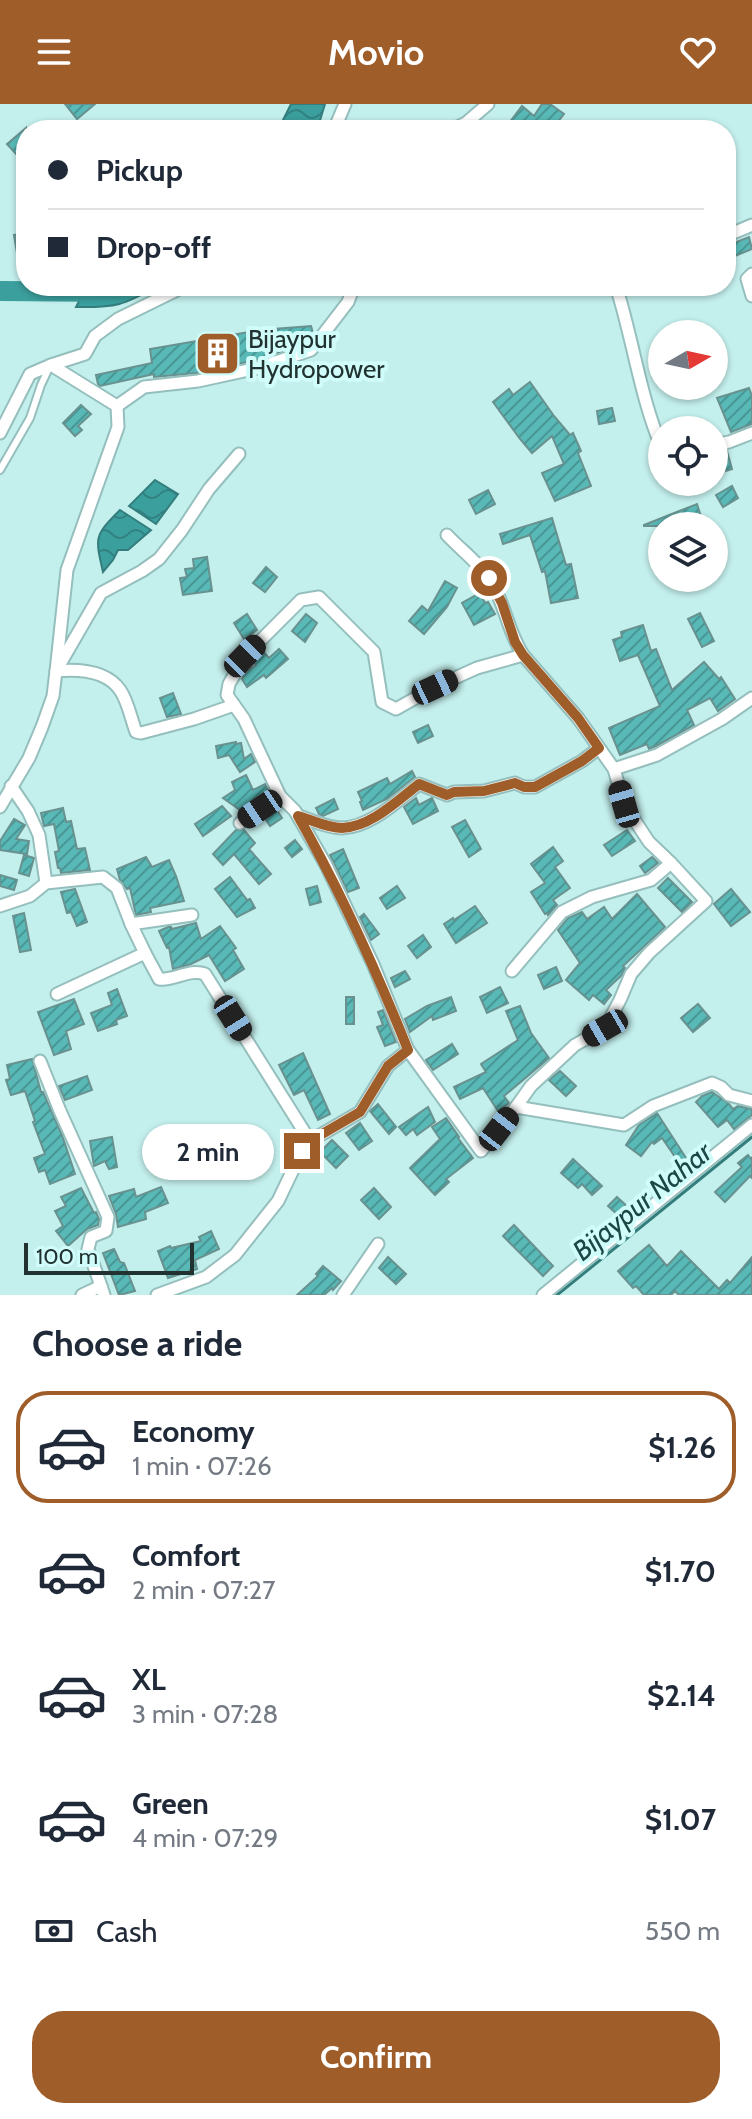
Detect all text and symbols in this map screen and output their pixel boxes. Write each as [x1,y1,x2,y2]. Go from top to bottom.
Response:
icon: menu [32,30,76,74]
text: Movio [328,30,424,74]
icon: heart [676,30,720,74]
text: Pickup [96,152,183,189]
text: Drop-off [96,229,211,266]
north arrow [648,320,728,400]
map controls [648,320,728,592]
place label: Bijaypur Hydropower [248,323,385,385]
building icon: Bijaypur Hydropower [193,330,241,378]
button: locate [648,416,728,496]
button: layers [648,512,728,592]
route start [471,560,507,596]
car [220,630,270,682]
car [408,666,462,708]
car [606,778,642,830]
car [233,786,287,832]
car [210,991,256,1045]
car [578,1006,632,1050]
car [475,1103,523,1155]
callout: 2 min [142,1123,274,1179]
route end [284,1133,320,1169]
water label: Bijaypur Nahar [566,1134,720,1267]
text: 2 min [177,1136,239,1168]
scale bar [24,1239,194,1275]
text: 100 m [36,1243,98,1270]
text: Choose a ride [32,1321,242,1365]
icon: car [36,1411,108,1483]
text: Economy [132,1413,255,1450]
text: $1.26 [648,1429,716,1466]
text: 1 min · 07:26 [132,1450,272,1482]
icon: car [36,1535,108,1607]
text: Comfort [132,1537,240,1574]
text: $1.70 [645,1553,716,1590]
text: 2 min · 07:27 [132,1574,275,1606]
icon: car [36,1659,108,1731]
text: XL [132,1661,166,1698]
text: $2.14 [647,1677,716,1714]
text: 3 min · 07:28 [132,1698,278,1730]
icon: car [36,1783,108,1855]
text: Green [132,1785,209,1822]
text: $1.07 [645,1801,716,1838]
text: 4 min · 07:29 [132,1822,278,1854]
icon: cash [32,1909,76,1953]
text: Cash [96,1913,158,1950]
text: 550 m [645,1915,720,1947]
button: Confirm [32,2011,720,2103]

